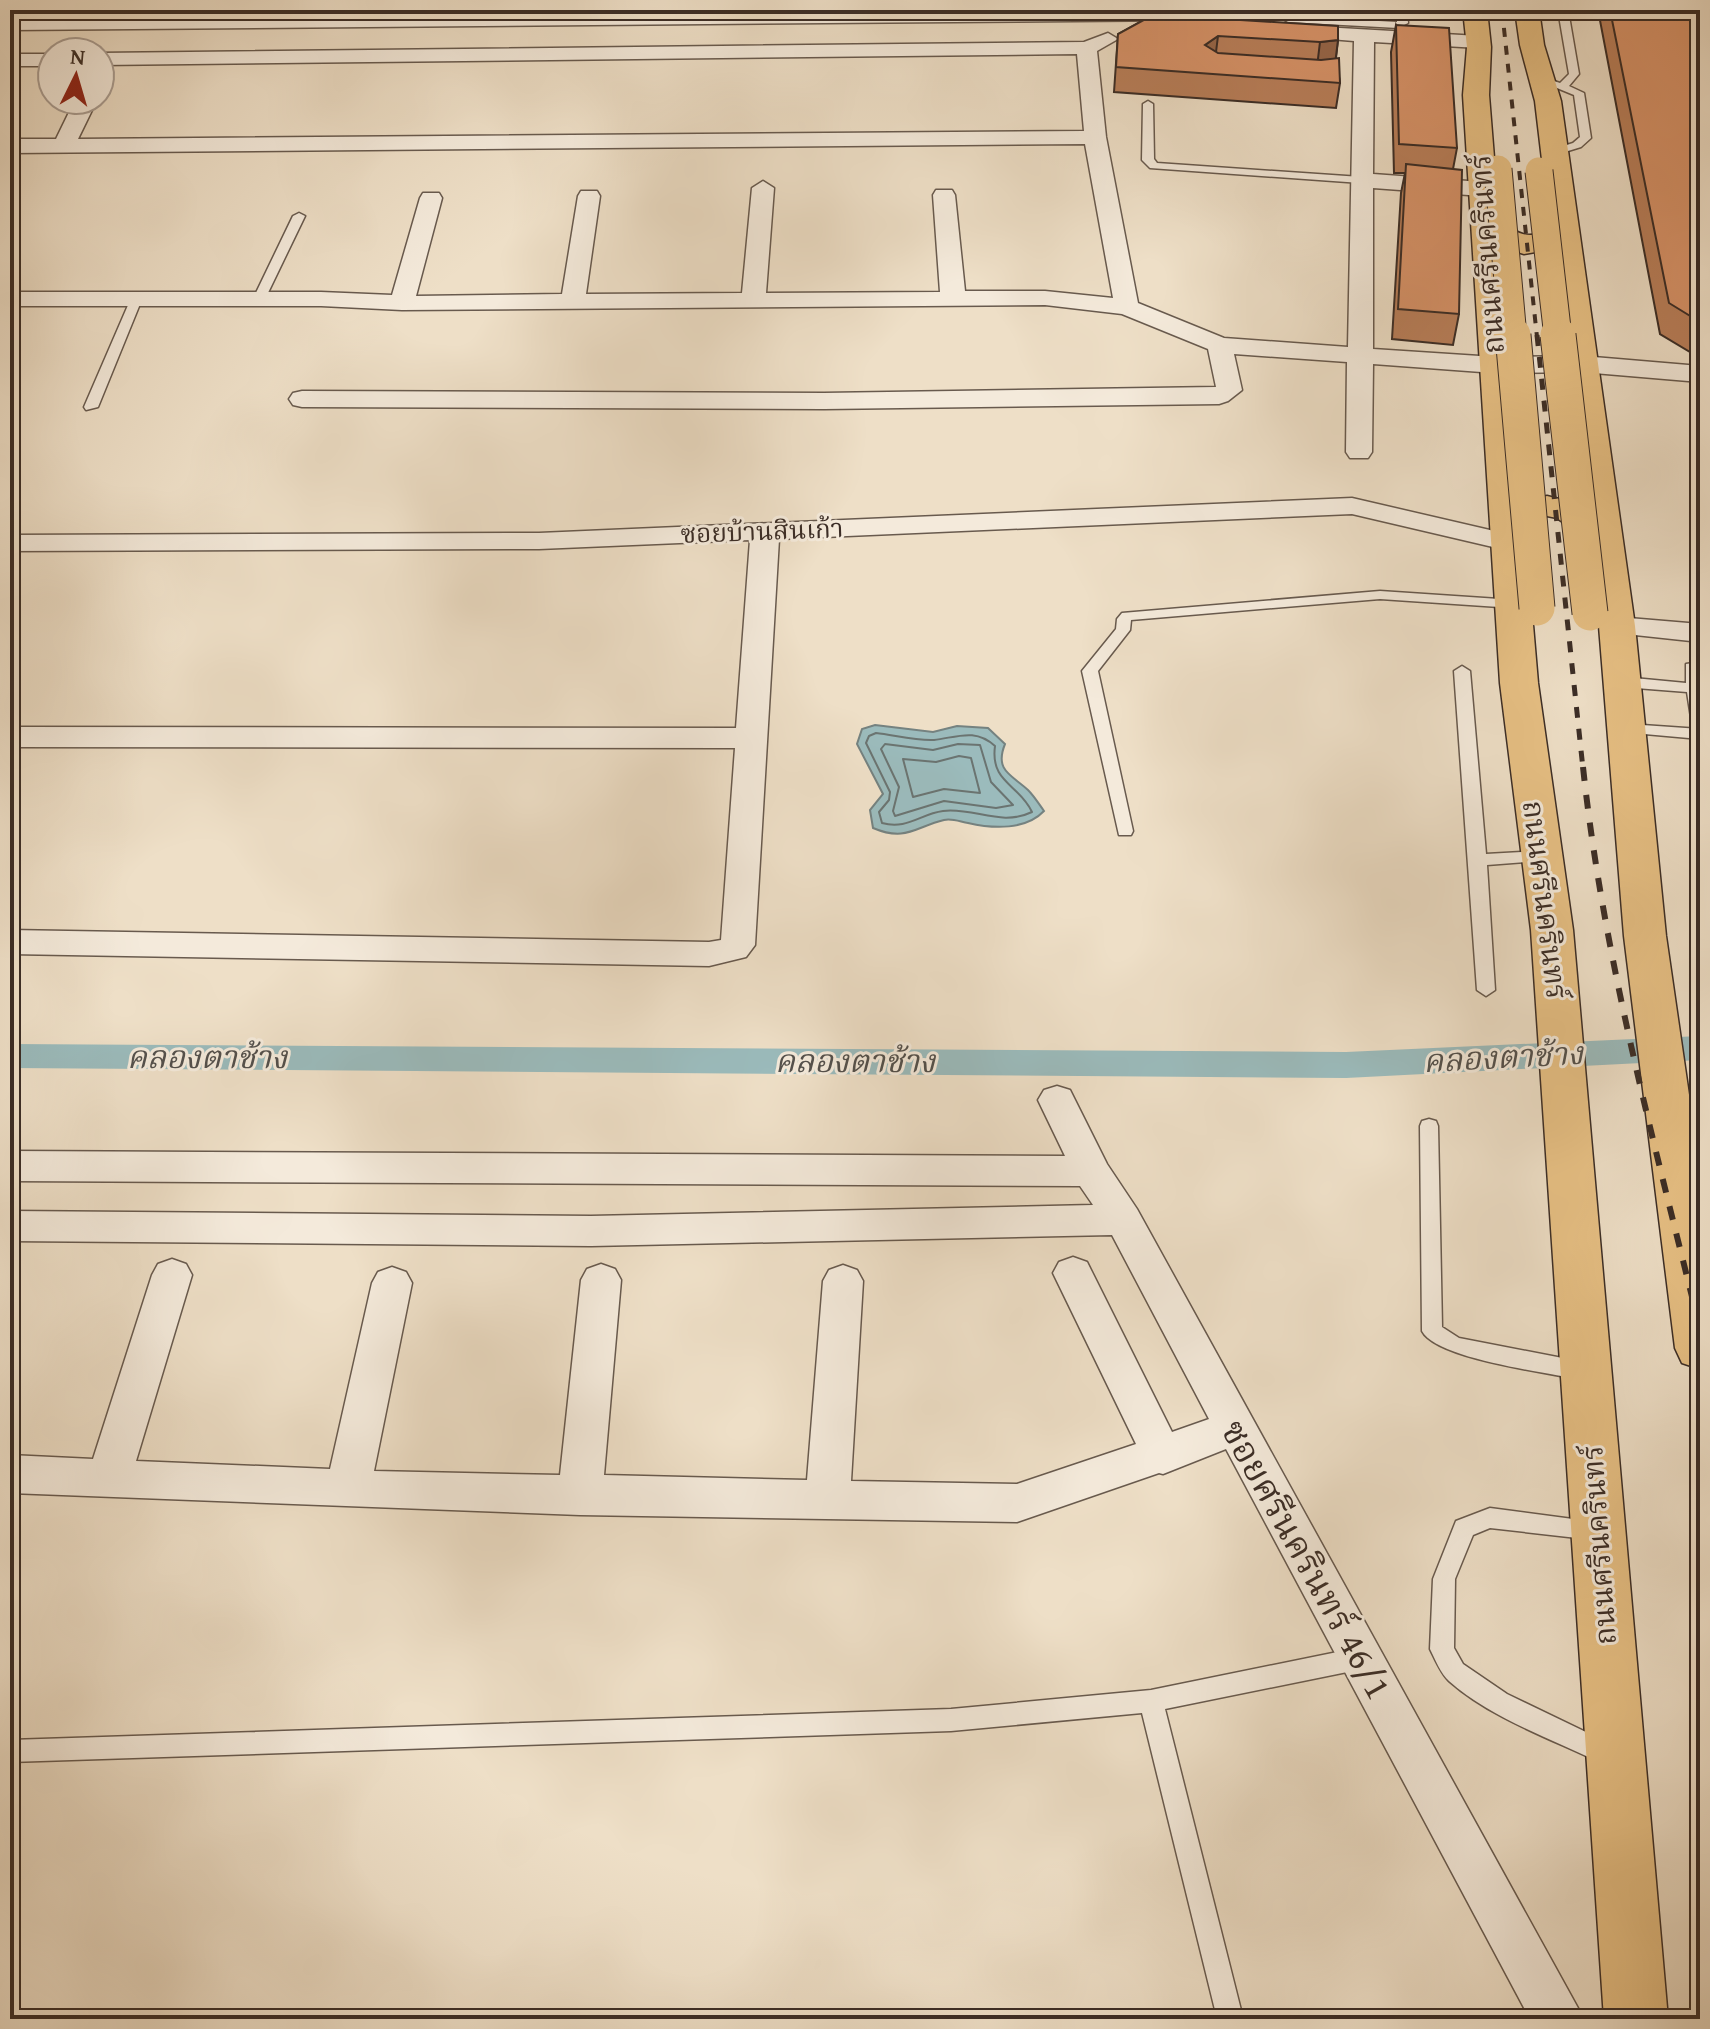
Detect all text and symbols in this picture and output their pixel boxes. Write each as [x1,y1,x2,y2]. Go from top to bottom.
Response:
north arrow [36,36,116,116]
text: N [69,39,87,73]
street label: ถนนศรีนครินทร์ [1457,152,1515,356]
street label: ซอยบ้านสินเก้า [680,508,844,553]
street label: ถนนศรีนครินทร์ [1512,798,1580,1003]
water label: คลองตาช้าง [1422,1029,1585,1084]
water label: คลองตาช้าง [127,1033,288,1080]
water label: คลองตาช้าง [775,1037,936,1084]
street label: ซอยศรีนครินทร์ 46/1 [1209,1409,1406,1708]
street label: ถนนศรีนครินทร์ [1569,1443,1627,1647]

